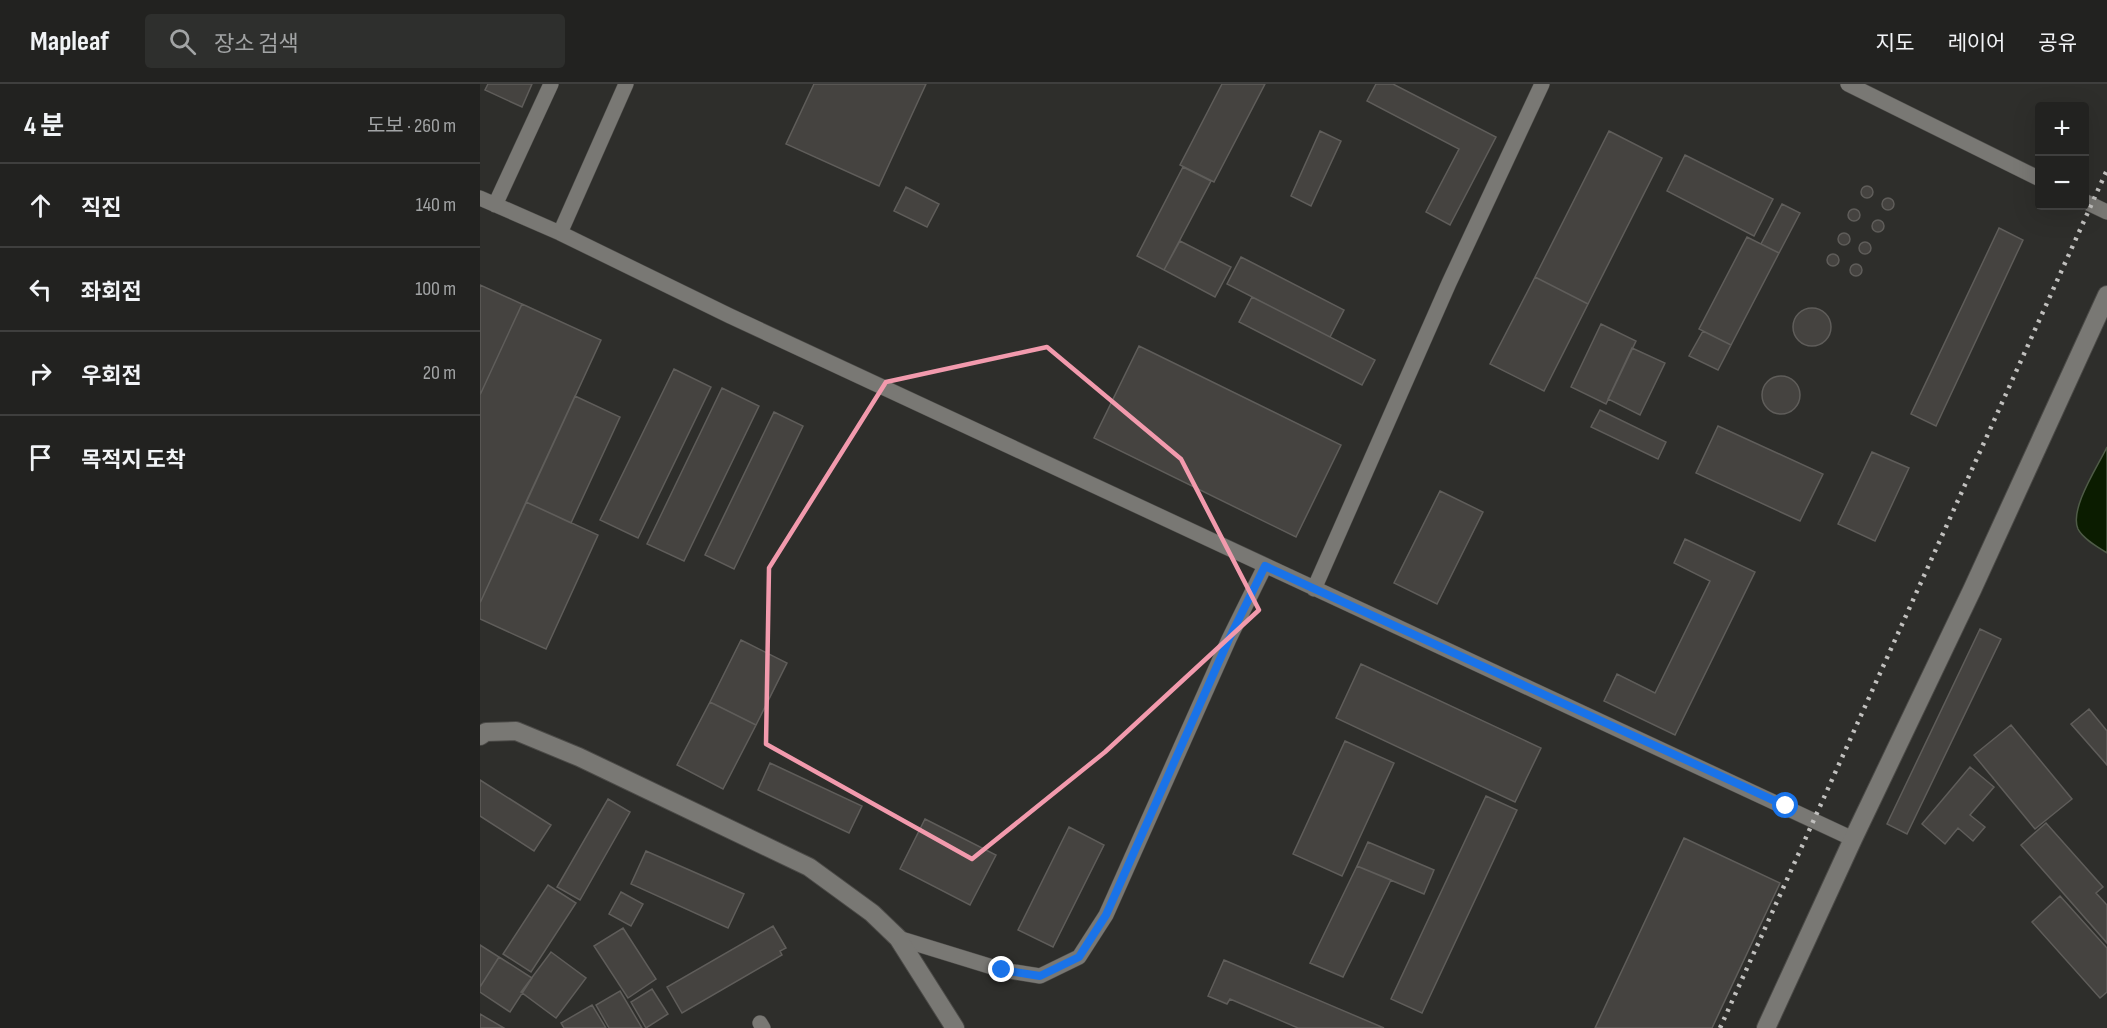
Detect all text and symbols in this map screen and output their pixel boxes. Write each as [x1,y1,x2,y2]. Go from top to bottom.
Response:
search box [145,14,565,68]
text: Mapleaf [30,25,109,58]
icon: search [166,25,199,58]
text: 장소 검색 [214,31,299,58]
text: 지도 [1876,31,1914,56]
text: 레이어 [1947,31,2005,56]
text: 공유 [2038,31,2077,56]
map controls [2035,102,2089,210]
button: + [2035,102,2089,156]
text: 4 분 [24,111,64,142]
text: 도보 · 260 m [367,114,456,138]
button: − [2035,156,2089,210]
icon: ahead [24,189,57,222]
text: 140 m [416,193,456,217]
text: 직진 [81,195,121,222]
icon: left [24,273,57,306]
text: 100 m [415,277,456,301]
text: 좌회전 [81,279,142,306]
icon: right [24,357,57,390]
text: 20 m [423,361,456,385]
text: 우회전 [81,363,142,390]
icon: arrive [24,441,57,474]
text: 목적지 도착 [81,447,186,474]
route start [1772,792,1798,818]
route end [988,956,1014,982]

